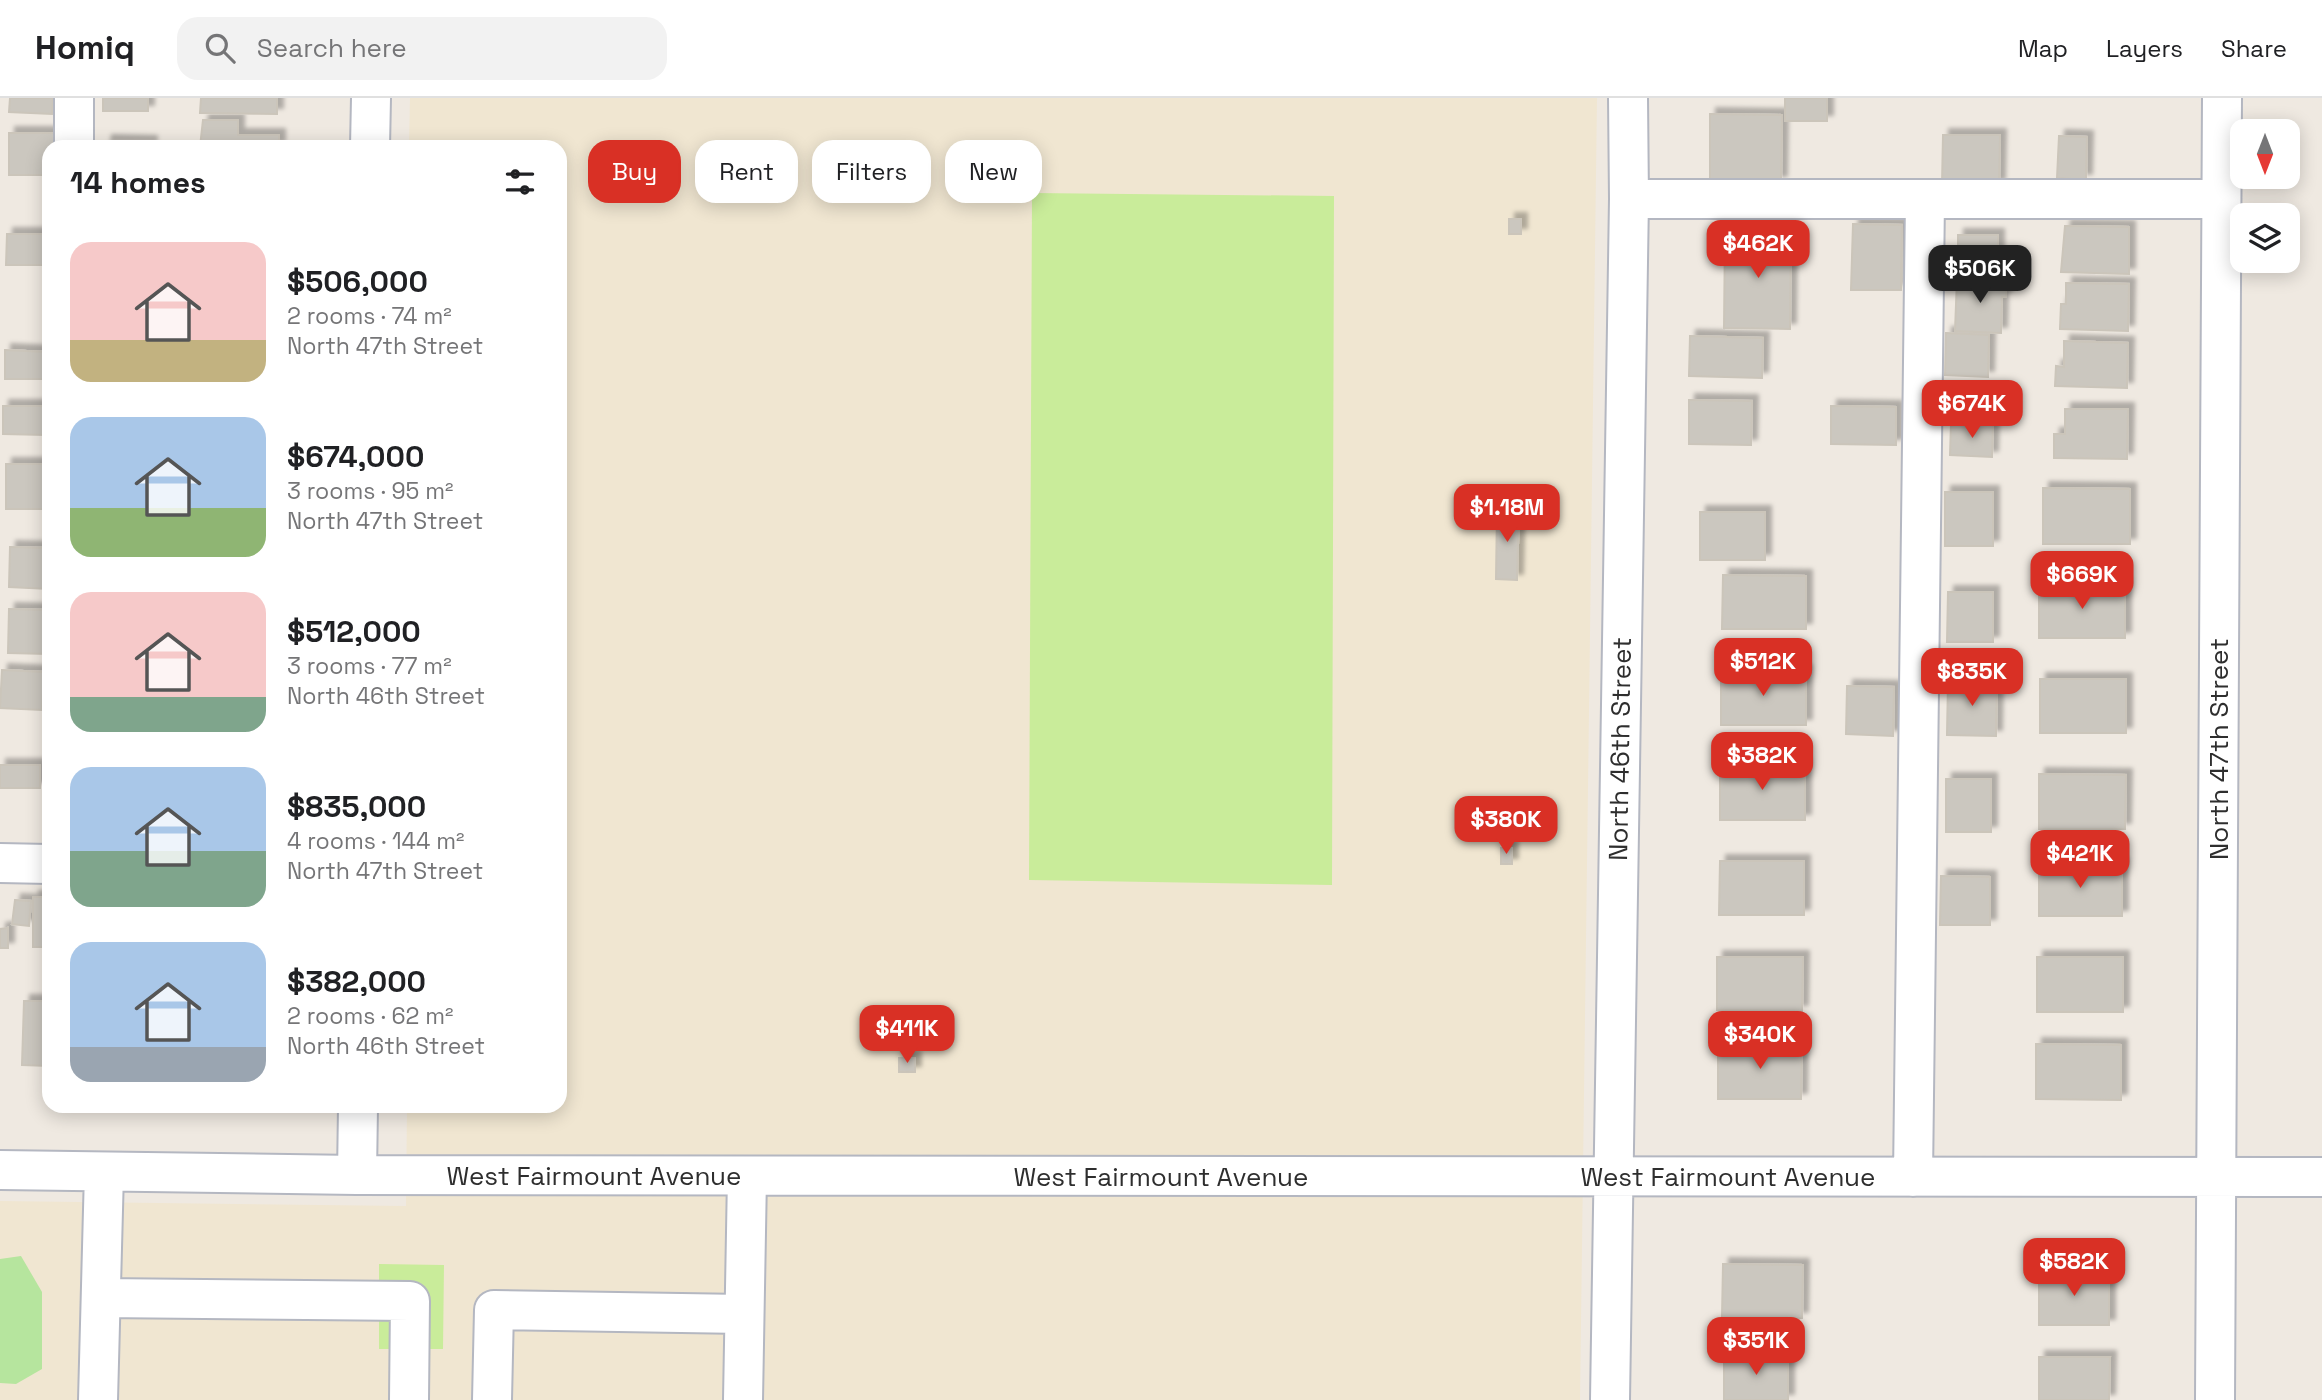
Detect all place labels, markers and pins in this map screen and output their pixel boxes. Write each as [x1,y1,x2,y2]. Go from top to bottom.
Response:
pin: $462K [1709,220,1807,280]
pin: $506K [1931,246,2029,305]
pin: $674K [1923,380,2021,440]
pin: $1.18M [1450,484,1564,544]
pin: $669K [2033,552,2131,611]
pin: $512K [1714,638,1812,698]
pin: $835K [1923,648,2021,708]
pin: $382K [1713,732,1811,792]
pin: $380K [1457,796,1555,856]
pin: $421K [2031,830,2129,890]
pin: $411K [858,1006,956,1065]
pin: $340K [1711,1012,1809,1071]
pin: $582K [2025,1238,2123,1298]
pin: $351K [1707,1318,1805,1377]

